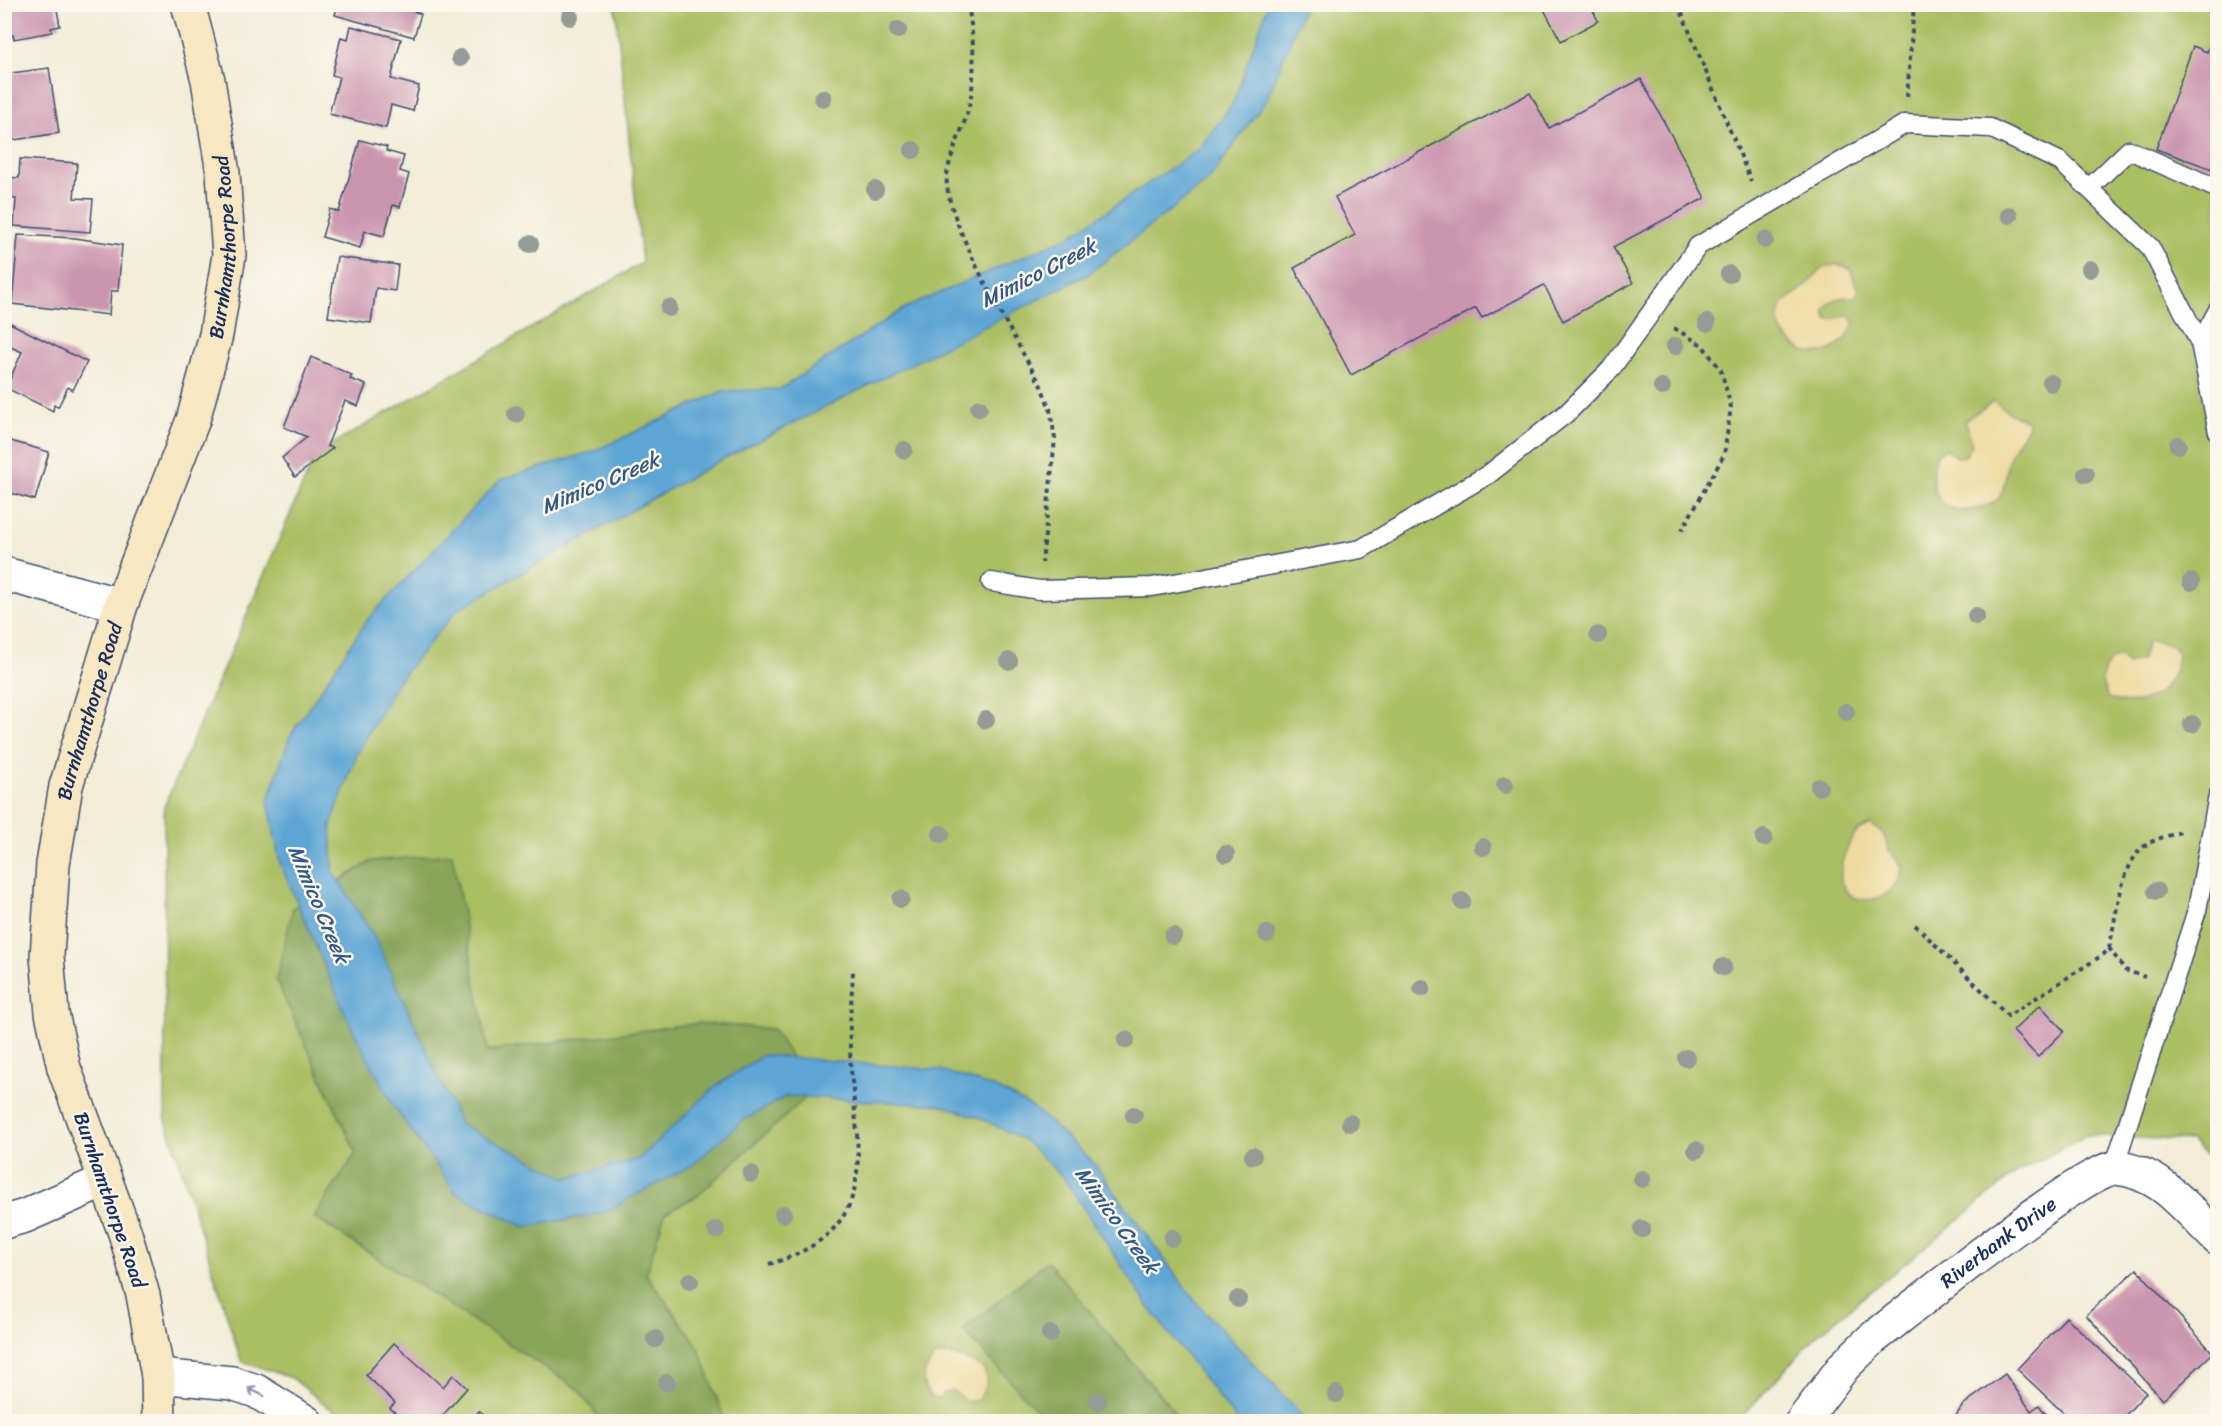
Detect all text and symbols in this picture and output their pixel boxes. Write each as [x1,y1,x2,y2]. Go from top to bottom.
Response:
street label: Burnhamthorpe Road [198,151,247,341]
water label: Mimico Creek [973,226,1105,318]
water label: Mimico Creek [535,440,668,525]
street label: Burnhamthorpe Road [46,616,133,803]
water label: Mimico Creek [277,839,362,972]
street label: Burnhamthorpe Road [63,1107,157,1294]
water label: Mimico Creek [1065,1158,1171,1284]
street label: Riverbank Drive [1932,1187,2064,1297]
one-way arrow [247,1386,265,1398]

